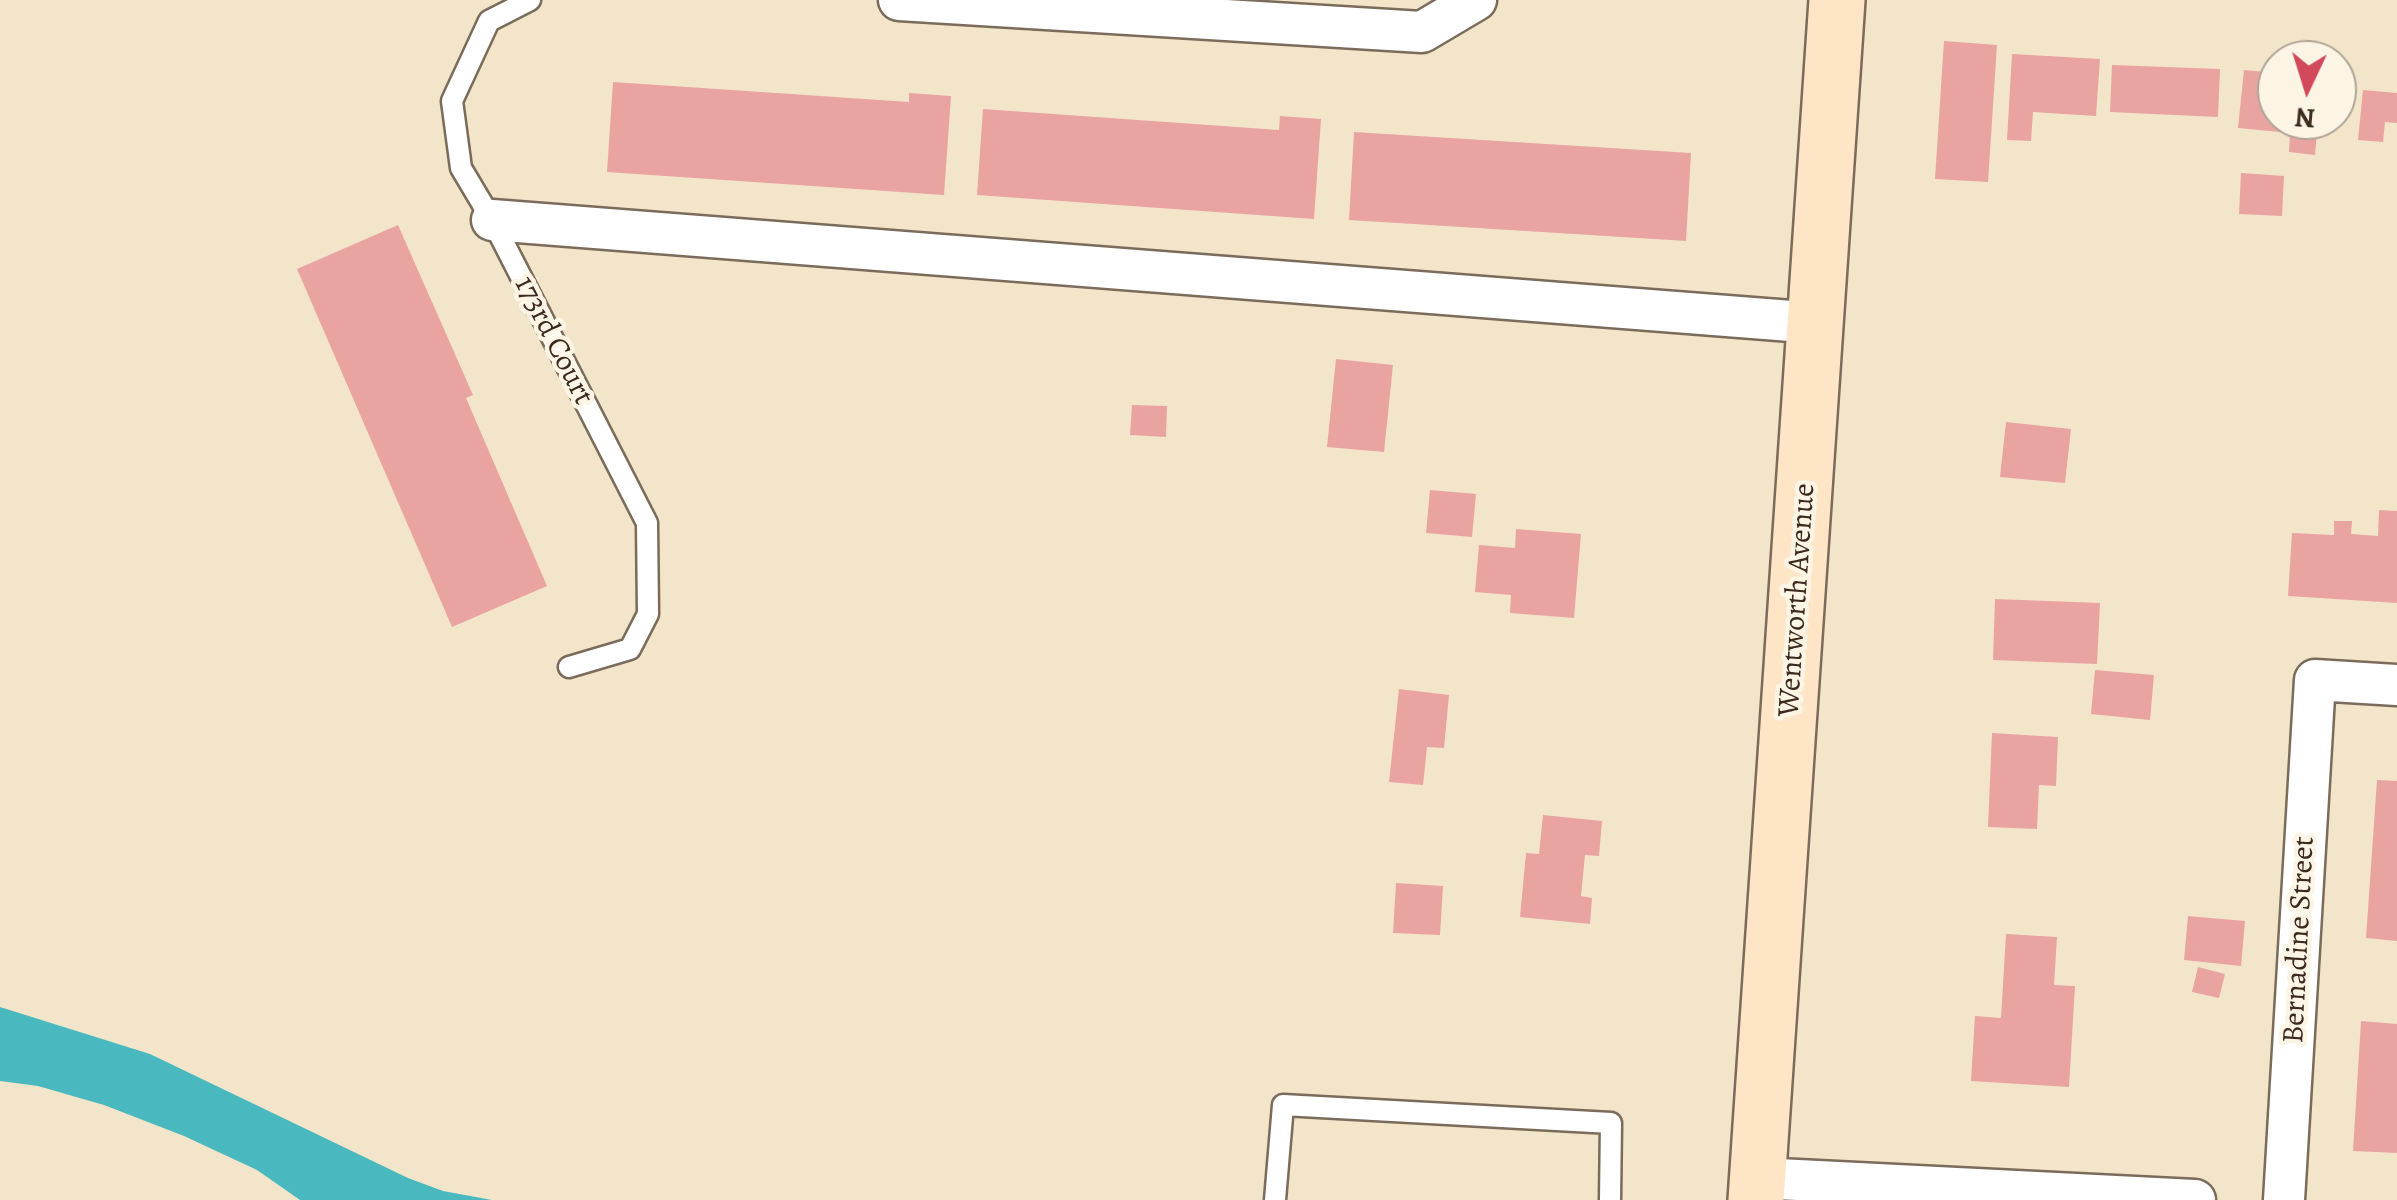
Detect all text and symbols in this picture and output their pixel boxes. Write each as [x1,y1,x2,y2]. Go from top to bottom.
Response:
north arrow [2257,40,2357,140]
text: N [2294,98,2317,138]
street label: 173rd Court [505,271,601,411]
street label: Wentworth Avenue [1772,482,1824,718]
street label: Bernadine Street [2277,836,2323,1044]

